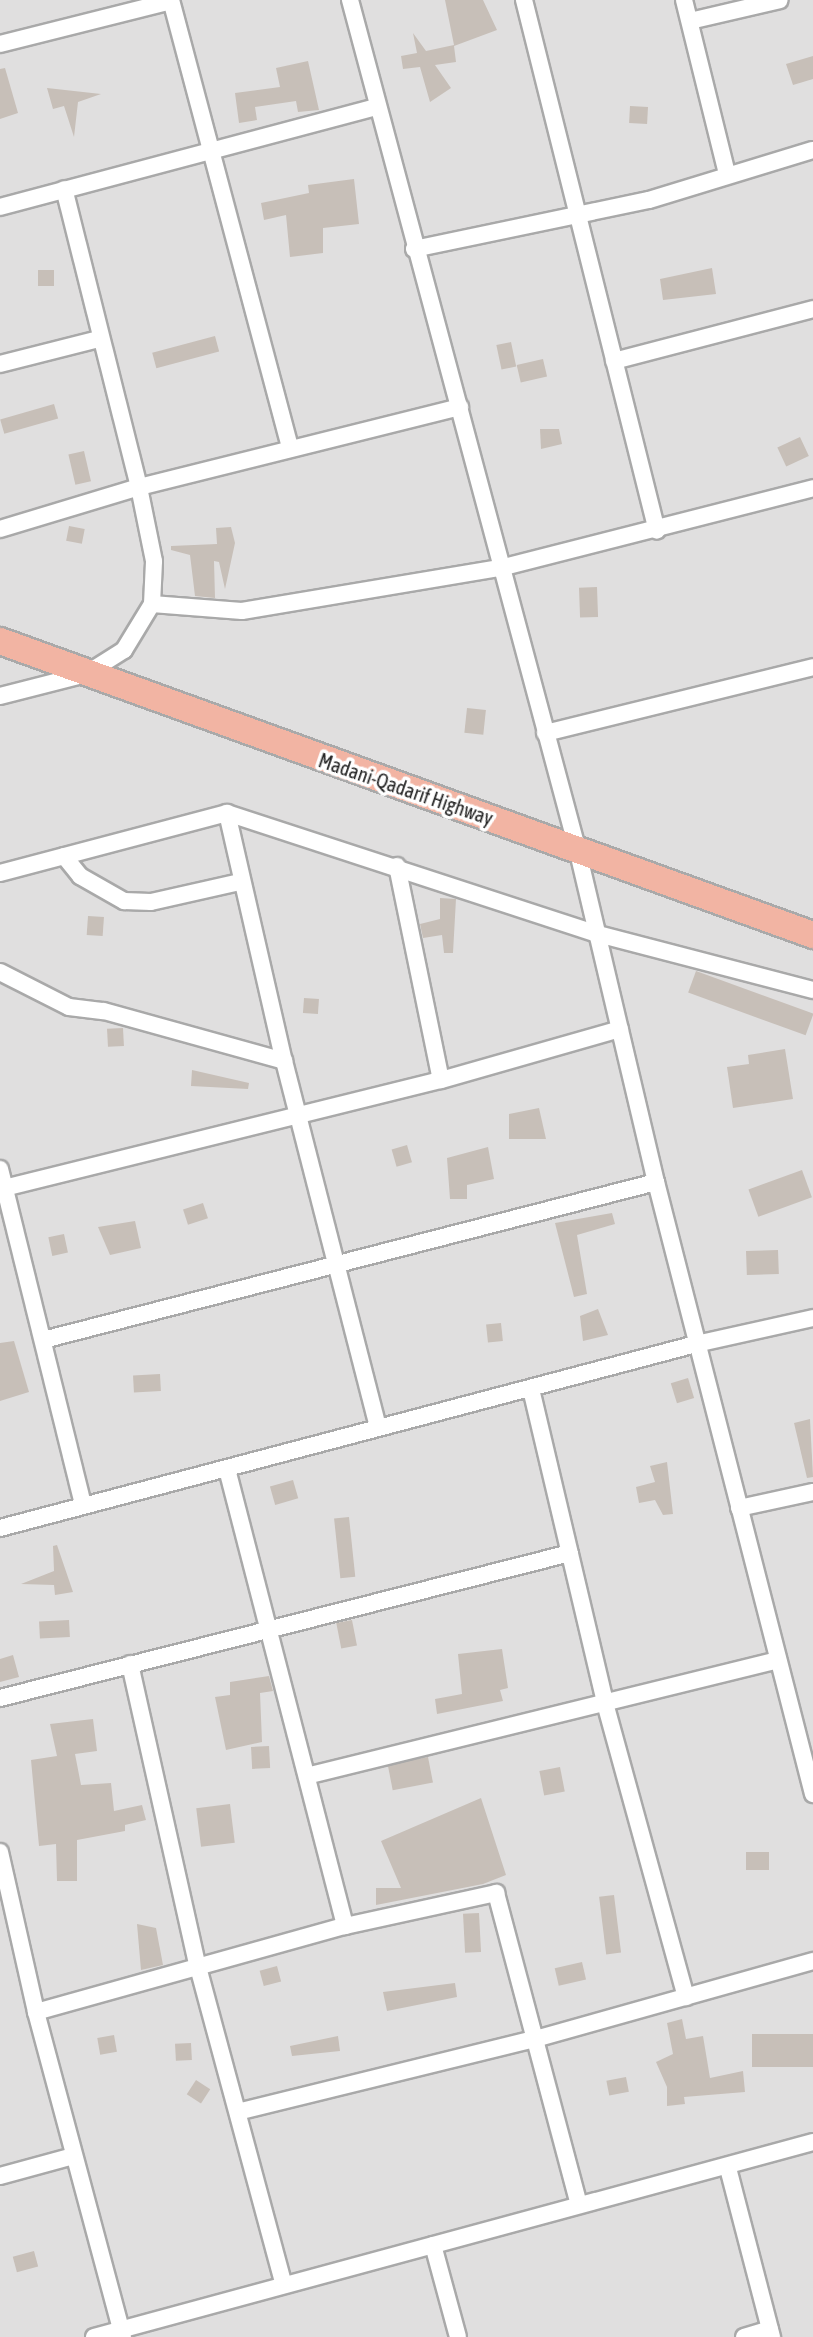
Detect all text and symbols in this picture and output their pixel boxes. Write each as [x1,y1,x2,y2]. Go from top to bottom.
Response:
street label: Madani-Qadarif Highway [316,748,496,830]

